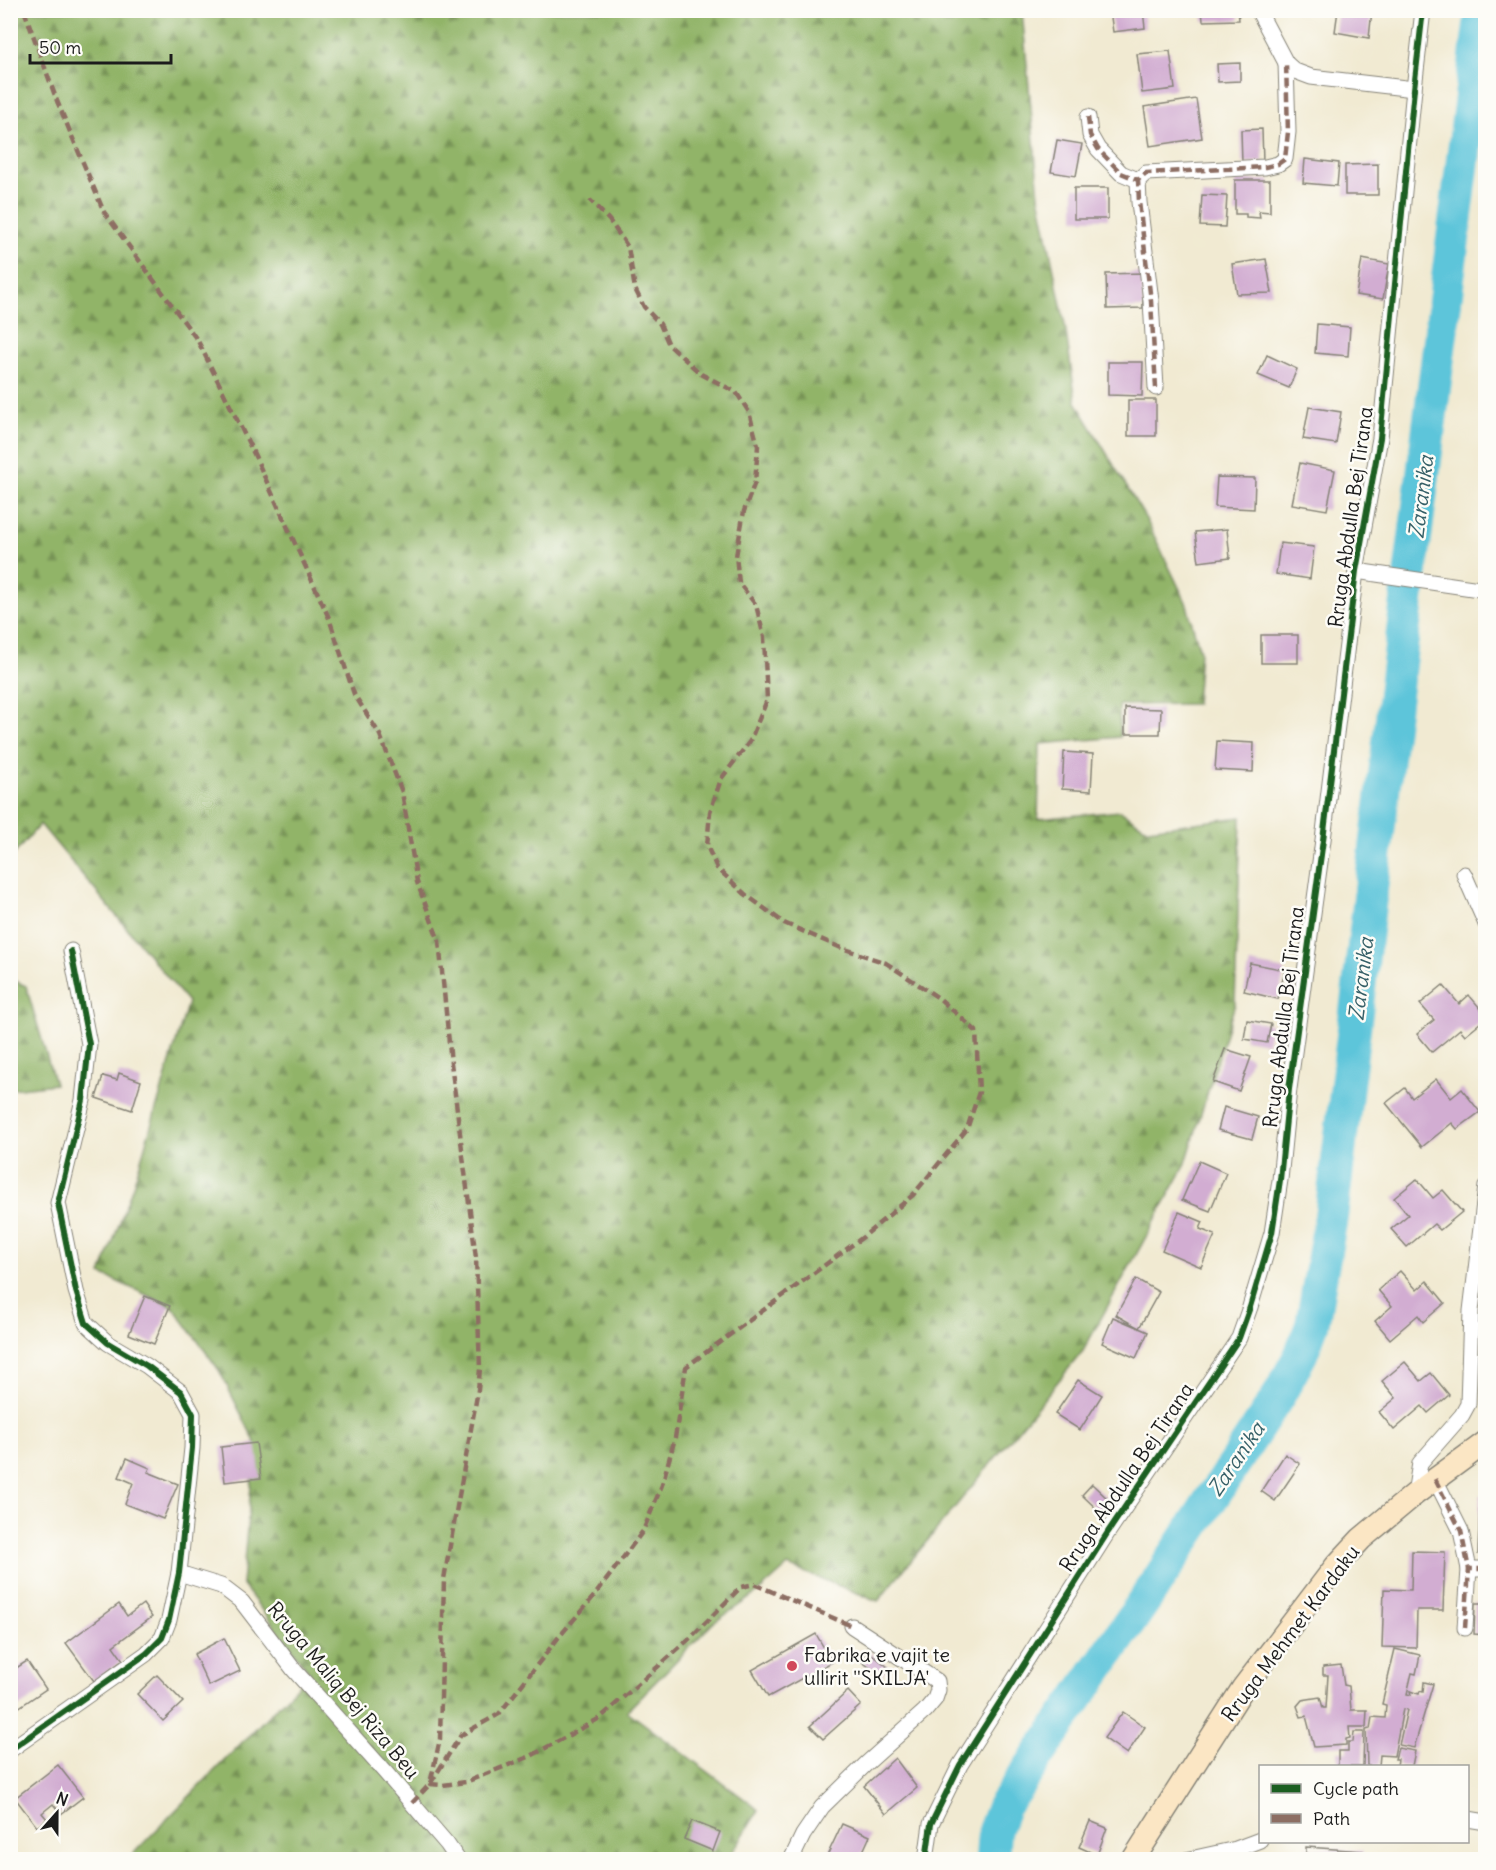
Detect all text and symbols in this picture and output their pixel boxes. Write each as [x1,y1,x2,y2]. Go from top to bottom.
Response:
scale bar [30,27,171,65]
text: 50 m [39,36,81,59]
street label: Rruga Abdulla Bej Tirana [1322,405,1378,629]
water label: Zaranika [1403,453,1440,540]
street label: Rruga Abdulla Bej Tirana [1257,905,1309,1129]
water label: Zaranika [1343,935,1380,1022]
street label: Rruga Abdulla Bej Tirana [1053,1378,1199,1576]
water label: Zaranika [1202,1416,1271,1501]
street label: Rruga Mehmet Kardaku [1215,1540,1365,1726]
street label: Rruga Maliq Bej Riza Beu [263,1596,425,1784]
place label: Fabrika e vajit te ullirit ''SKILJA' [804,1642,950,1690]
marker: Fabrika e vajit te ullirit ''SKILJA' [785,1659,799,1673]
legend [1259,1765,1469,1843]
text: Cycle path [1313,1777,1399,1800]
north arrow [27,1783,87,1843]
text: N [54,1788,71,1810]
text: Path [1313,1807,1350,1830]

